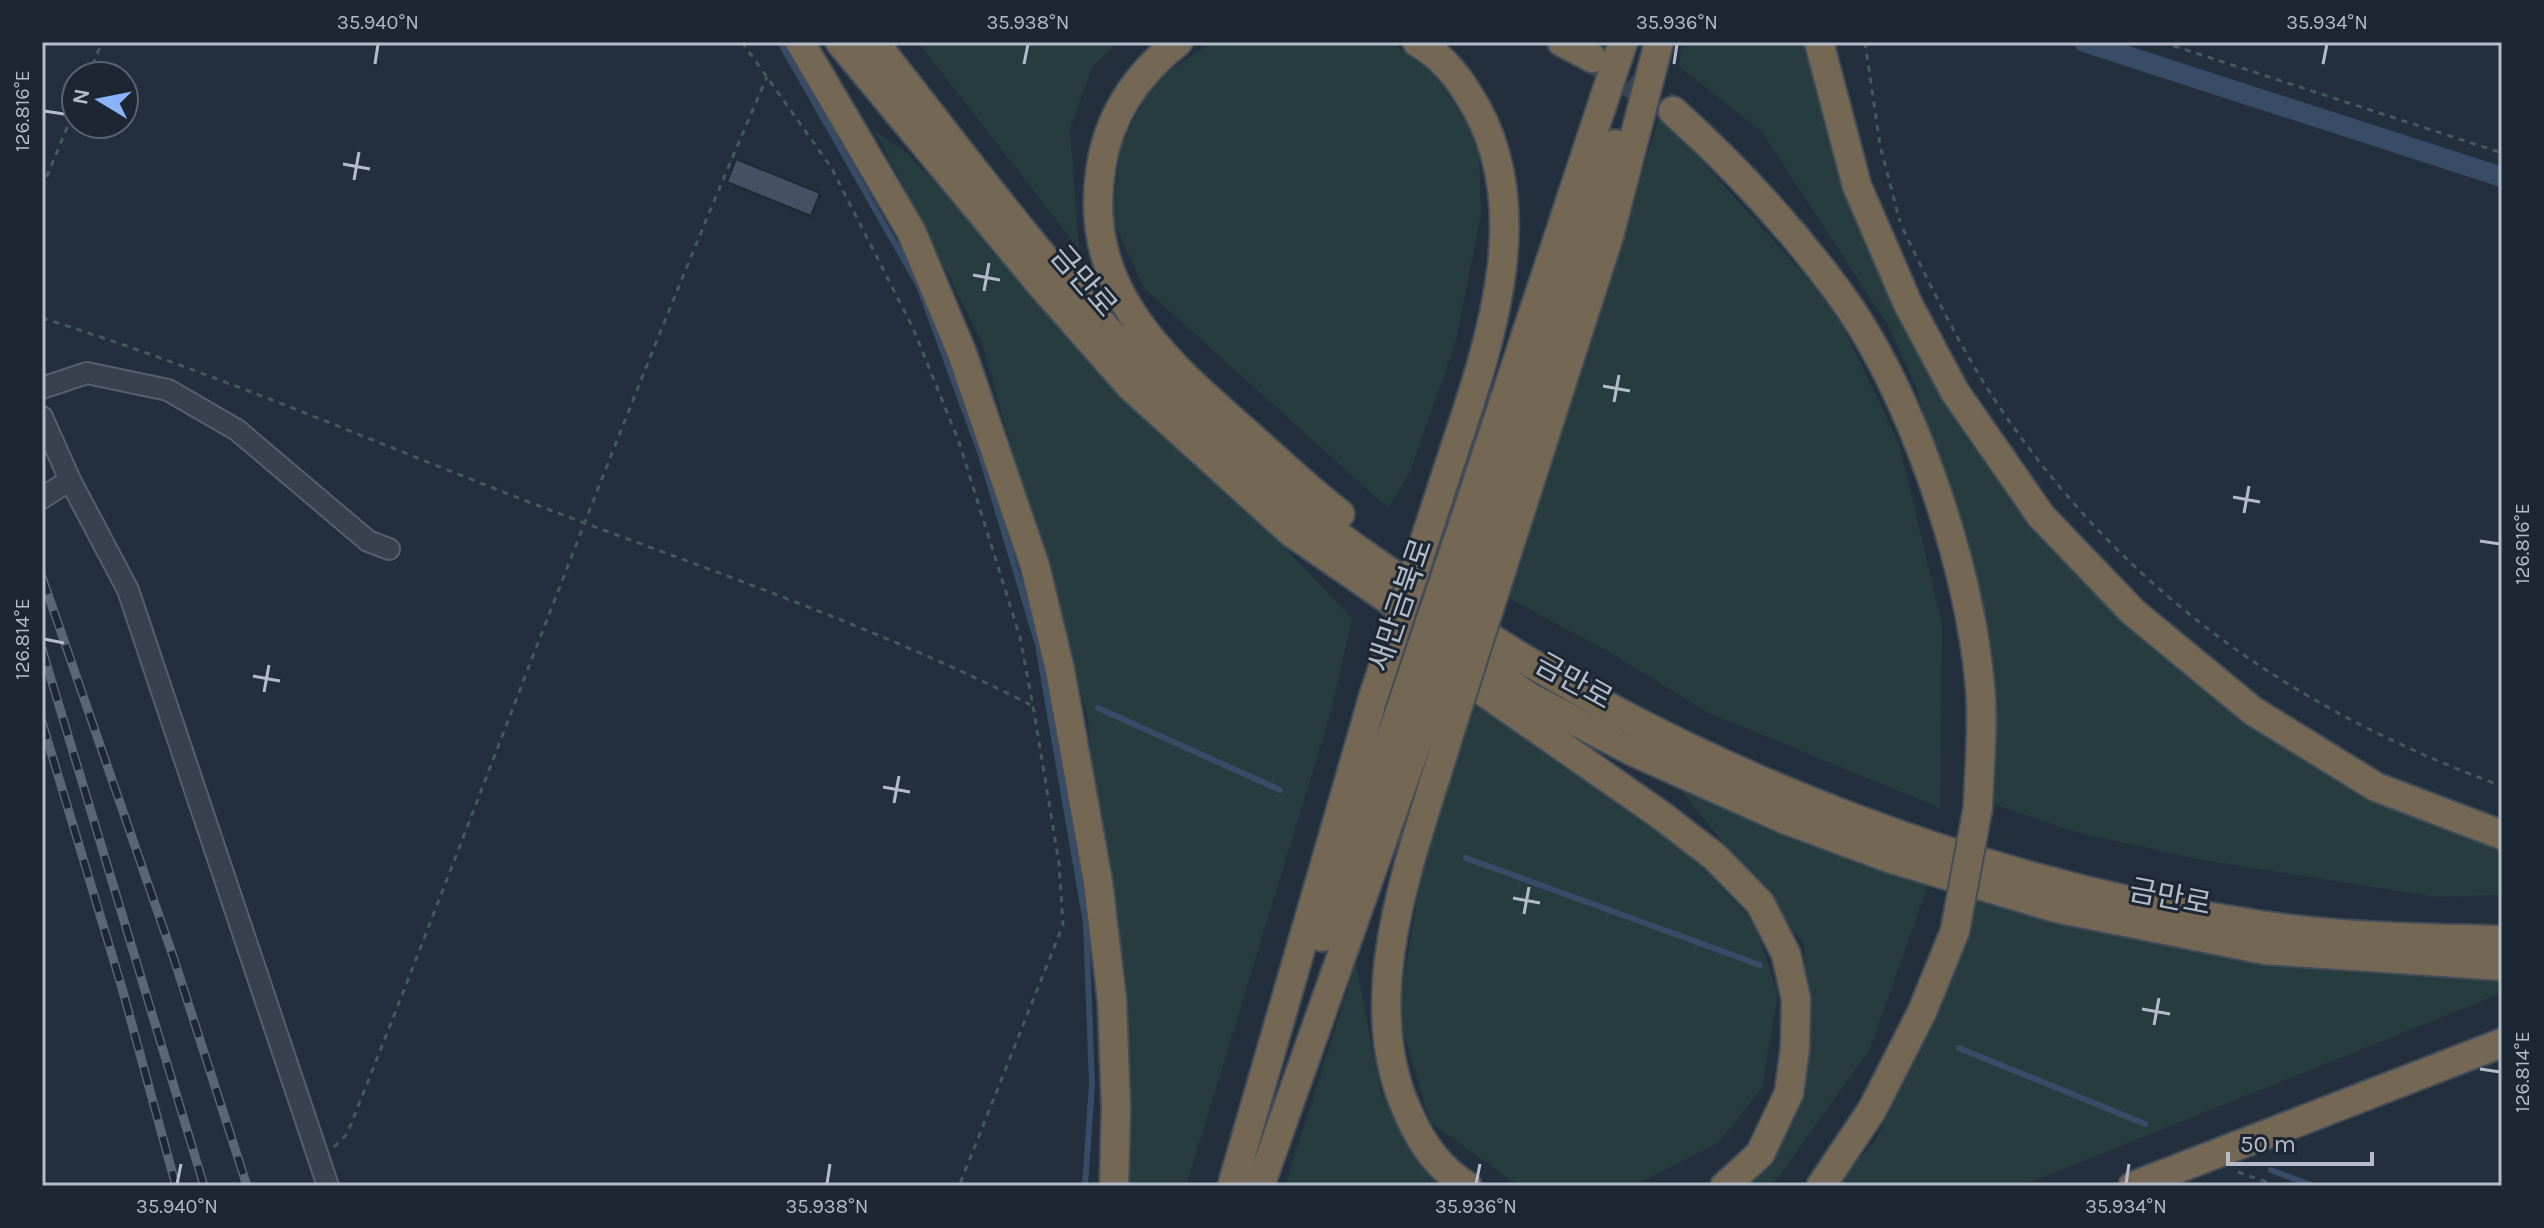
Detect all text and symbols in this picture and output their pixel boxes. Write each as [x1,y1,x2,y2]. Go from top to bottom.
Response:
text: 35.940°N [337,11,419,34]
text: 35.938°N [987,11,1069,34]
text: 35.936°N [1636,11,1718,34]
text: 35.934°N [2286,11,2368,34]
north arrow [60,60,140,140]
text: 126.816°E [11,70,34,152]
text: N [67,87,95,107]
street label: 금만로 [1043,238,1125,324]
text: 126.816°E [2511,503,2534,585]
street label: 새만금북로 [1361,534,1439,676]
text: 126.814°E [11,598,34,680]
street label: 금만로 [1529,645,1619,717]
street label: 금만로 [2126,871,2214,923]
text: 126.814°E [2511,1031,2534,1113]
scale bar [2228,1116,2372,1166]
text: 50 m [2240,1130,2296,1158]
text: 35.940°N [136,1195,218,1218]
text: 35.938°N [786,1195,868,1218]
text: 35.936°N [1435,1195,1517,1218]
text: 35.934°N [2085,1195,2167,1218]

